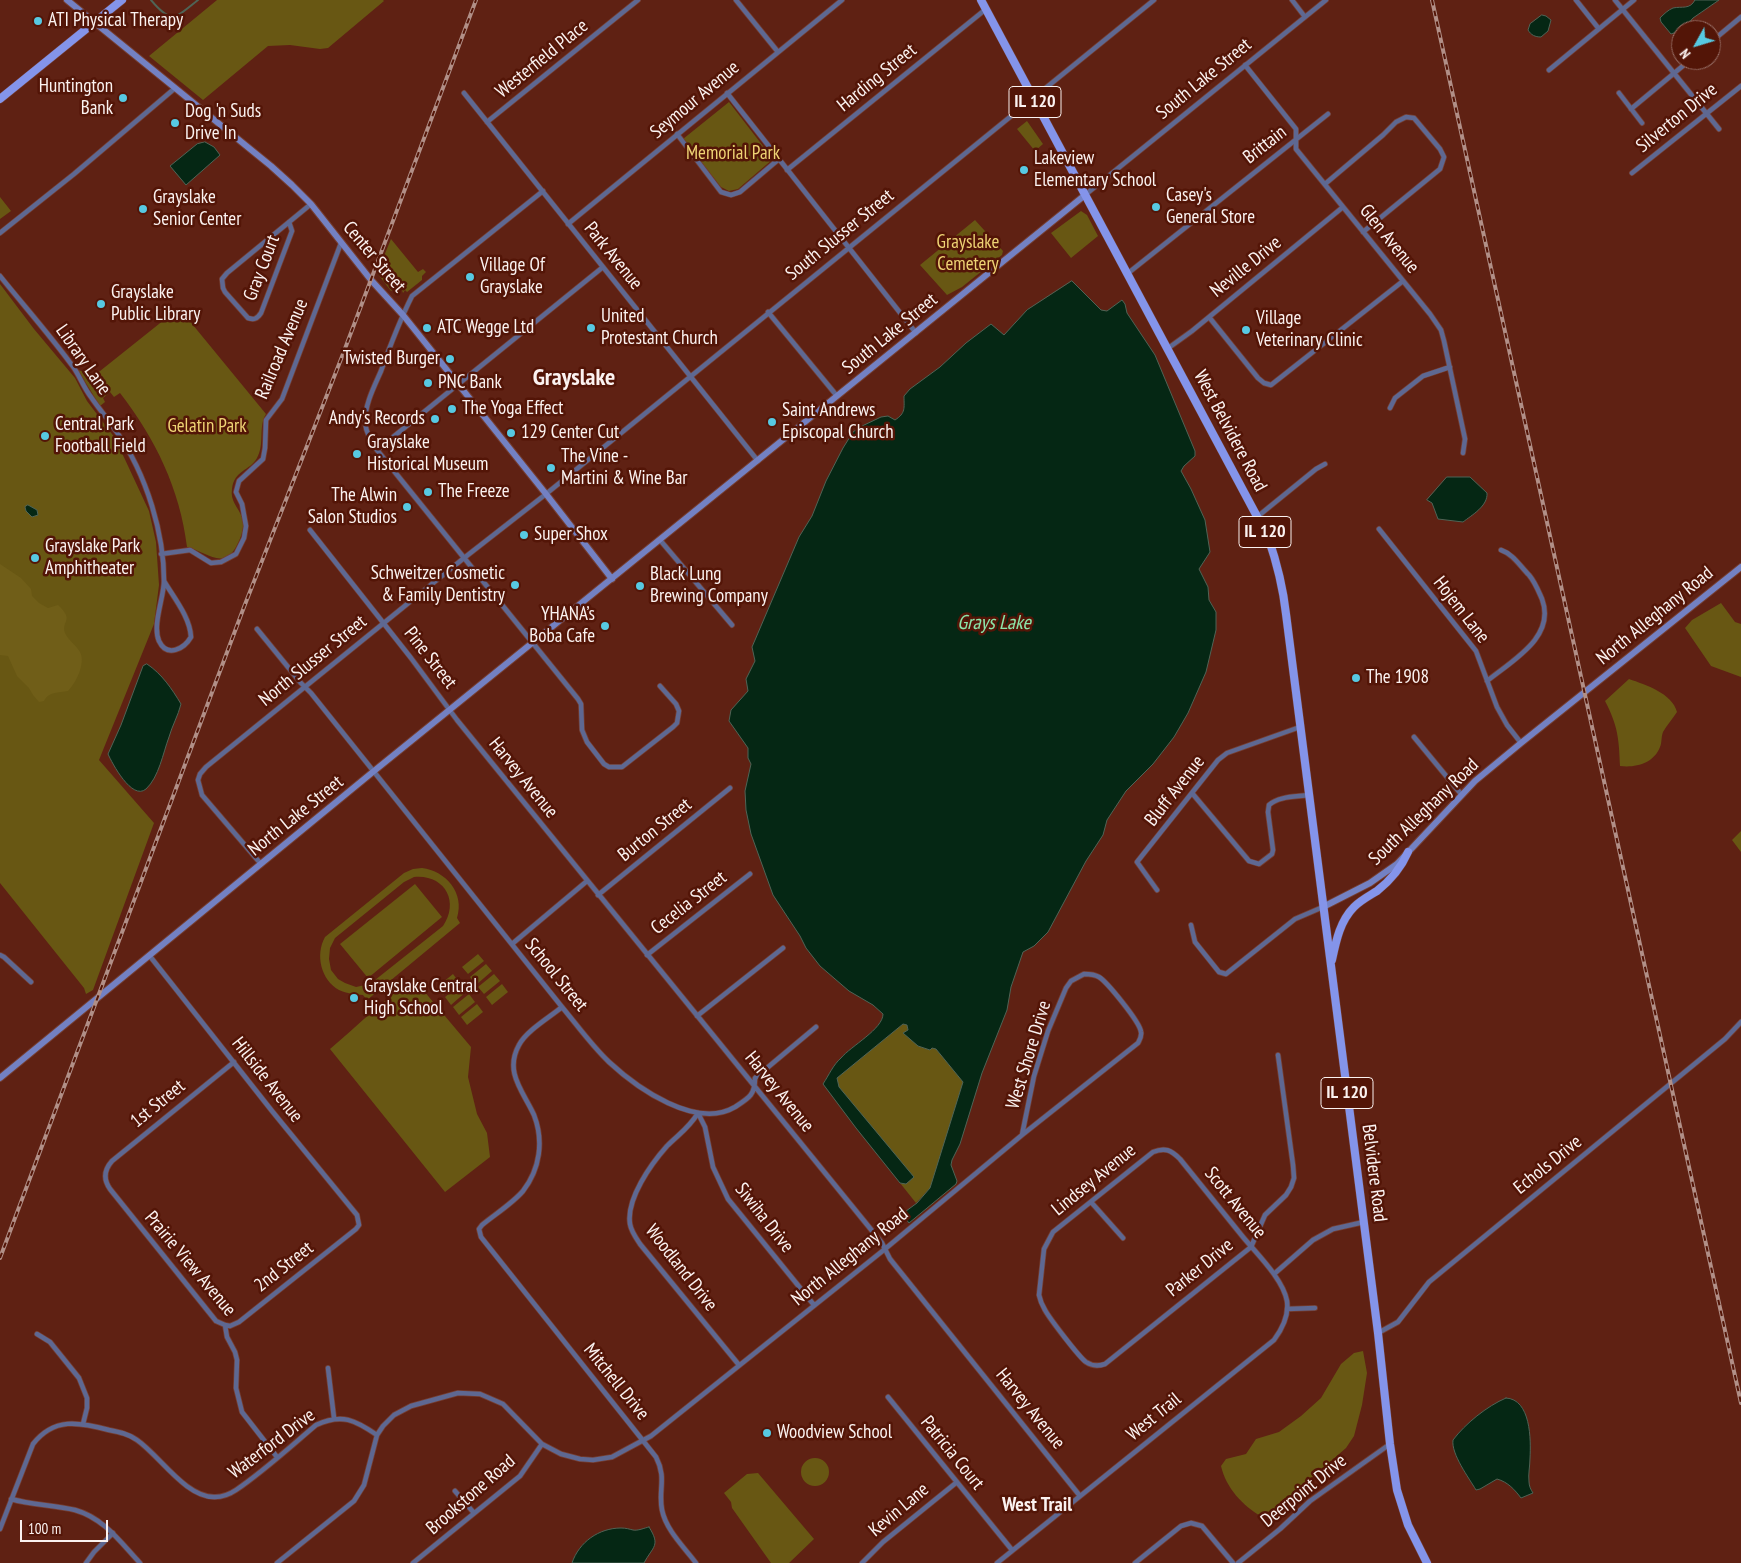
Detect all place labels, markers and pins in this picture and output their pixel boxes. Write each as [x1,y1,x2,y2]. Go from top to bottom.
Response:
place label: ATI Physical Therapy [48,10,183,32]
marker: ATI Physical Therapy [32,15,44,27]
place label: Huntington Bank [39,76,113,120]
marker: Huntington Bank [117,92,129,104]
place label: Dog 'n Suds Drive In [185,101,261,145]
marker: Dog 'n Suds Drive In [169,117,181,129]
place label: Lakeview Elementary School [1034,148,1156,192]
marker: Lakeview Elementary School [1018,164,1030,176]
place label: Casey's General Store [1166,185,1255,229]
place label: Grayslake Senior Center [153,187,241,231]
marker: Casey's General Store [1150,201,1162,213]
marker: Grayslake Senior Center [137,203,149,215]
place label: Village Of Grayslake [480,255,545,299]
marker: Village Of Grayslake [464,271,476,283]
place label: Grayslake Public Library [111,282,200,326]
marker: Grayslake Public Library [95,298,107,310]
place label: United Protestant Church [601,306,718,350]
place label: Village Veterinary Clinic [1256,308,1363,352]
place label: ATC Wegge Ltd [437,317,534,339]
marker: ATC Wegge Ltd [421,322,433,334]
marker: United Protestant Church [585,322,597,334]
marker: Village Veterinary Clinic [1240,324,1252,336]
place label: Twisted Burger [343,348,440,370]
marker: Twisted Burger [444,353,456,365]
place label: PNC Bank [438,372,502,394]
marker: PNC Bank [422,377,434,389]
place label: The Yoga Effect [462,398,563,420]
place label: Saint Andrews Episcopal Church [782,400,894,444]
marker: The Yoga Effect [446,403,458,415]
place label: Andy's Records [329,408,425,430]
marker: Andy's Records [429,413,441,425]
place label: Central Park Football Field [55,414,146,458]
marker: Saint Andrews Episcopal Church [766,416,778,428]
place label: 129 Center Cut [521,422,619,444]
marker: 129 Center Cut [505,427,517,439]
marker: Central Park Football Field [39,430,51,442]
place label: Grayslake Historical Museum [367,432,488,476]
place label: The Vine - Martini & Wine Bar [561,446,688,490]
marker: Grayslake Historical Museum [351,448,363,460]
marker: The Vine - Martini & Wine Bar [545,462,557,474]
place label: The Freeze [438,481,510,503]
place label: The Alwin Salon Studios [308,485,397,529]
marker: The Freeze [422,486,434,498]
marker: The Alwin Salon Studios [401,501,413,513]
place label: Super Shox [534,524,608,546]
marker: Super Shox [518,529,530,541]
place label: Grayslake Park Amphitheater [45,536,140,580]
marker: Grayslake Park Amphitheater [29,552,41,564]
place label: Schweitzer Cosmetic & Family Dentistry [371,563,505,607]
place label: Black Lung Brewing Company [650,564,768,608]
marker: Schweitzer Cosmetic & Family Dentistry [509,579,521,591]
marker: Black Lung Brewing Company [634,580,646,592]
place label: YHANA’s Boba Cafe [529,604,595,648]
marker: YHANA’s Boba Cafe [599,620,611,632]
place label: The 1908 [1366,667,1429,689]
marker: The 1908 [1350,672,1362,684]
place label: Grayslake Central High School [364,976,478,1020]
marker: Grayslake Central High School [348,992,360,1004]
place label: Woodview School [777,1422,892,1444]
marker: Woodview School [761,1427,773,1439]

